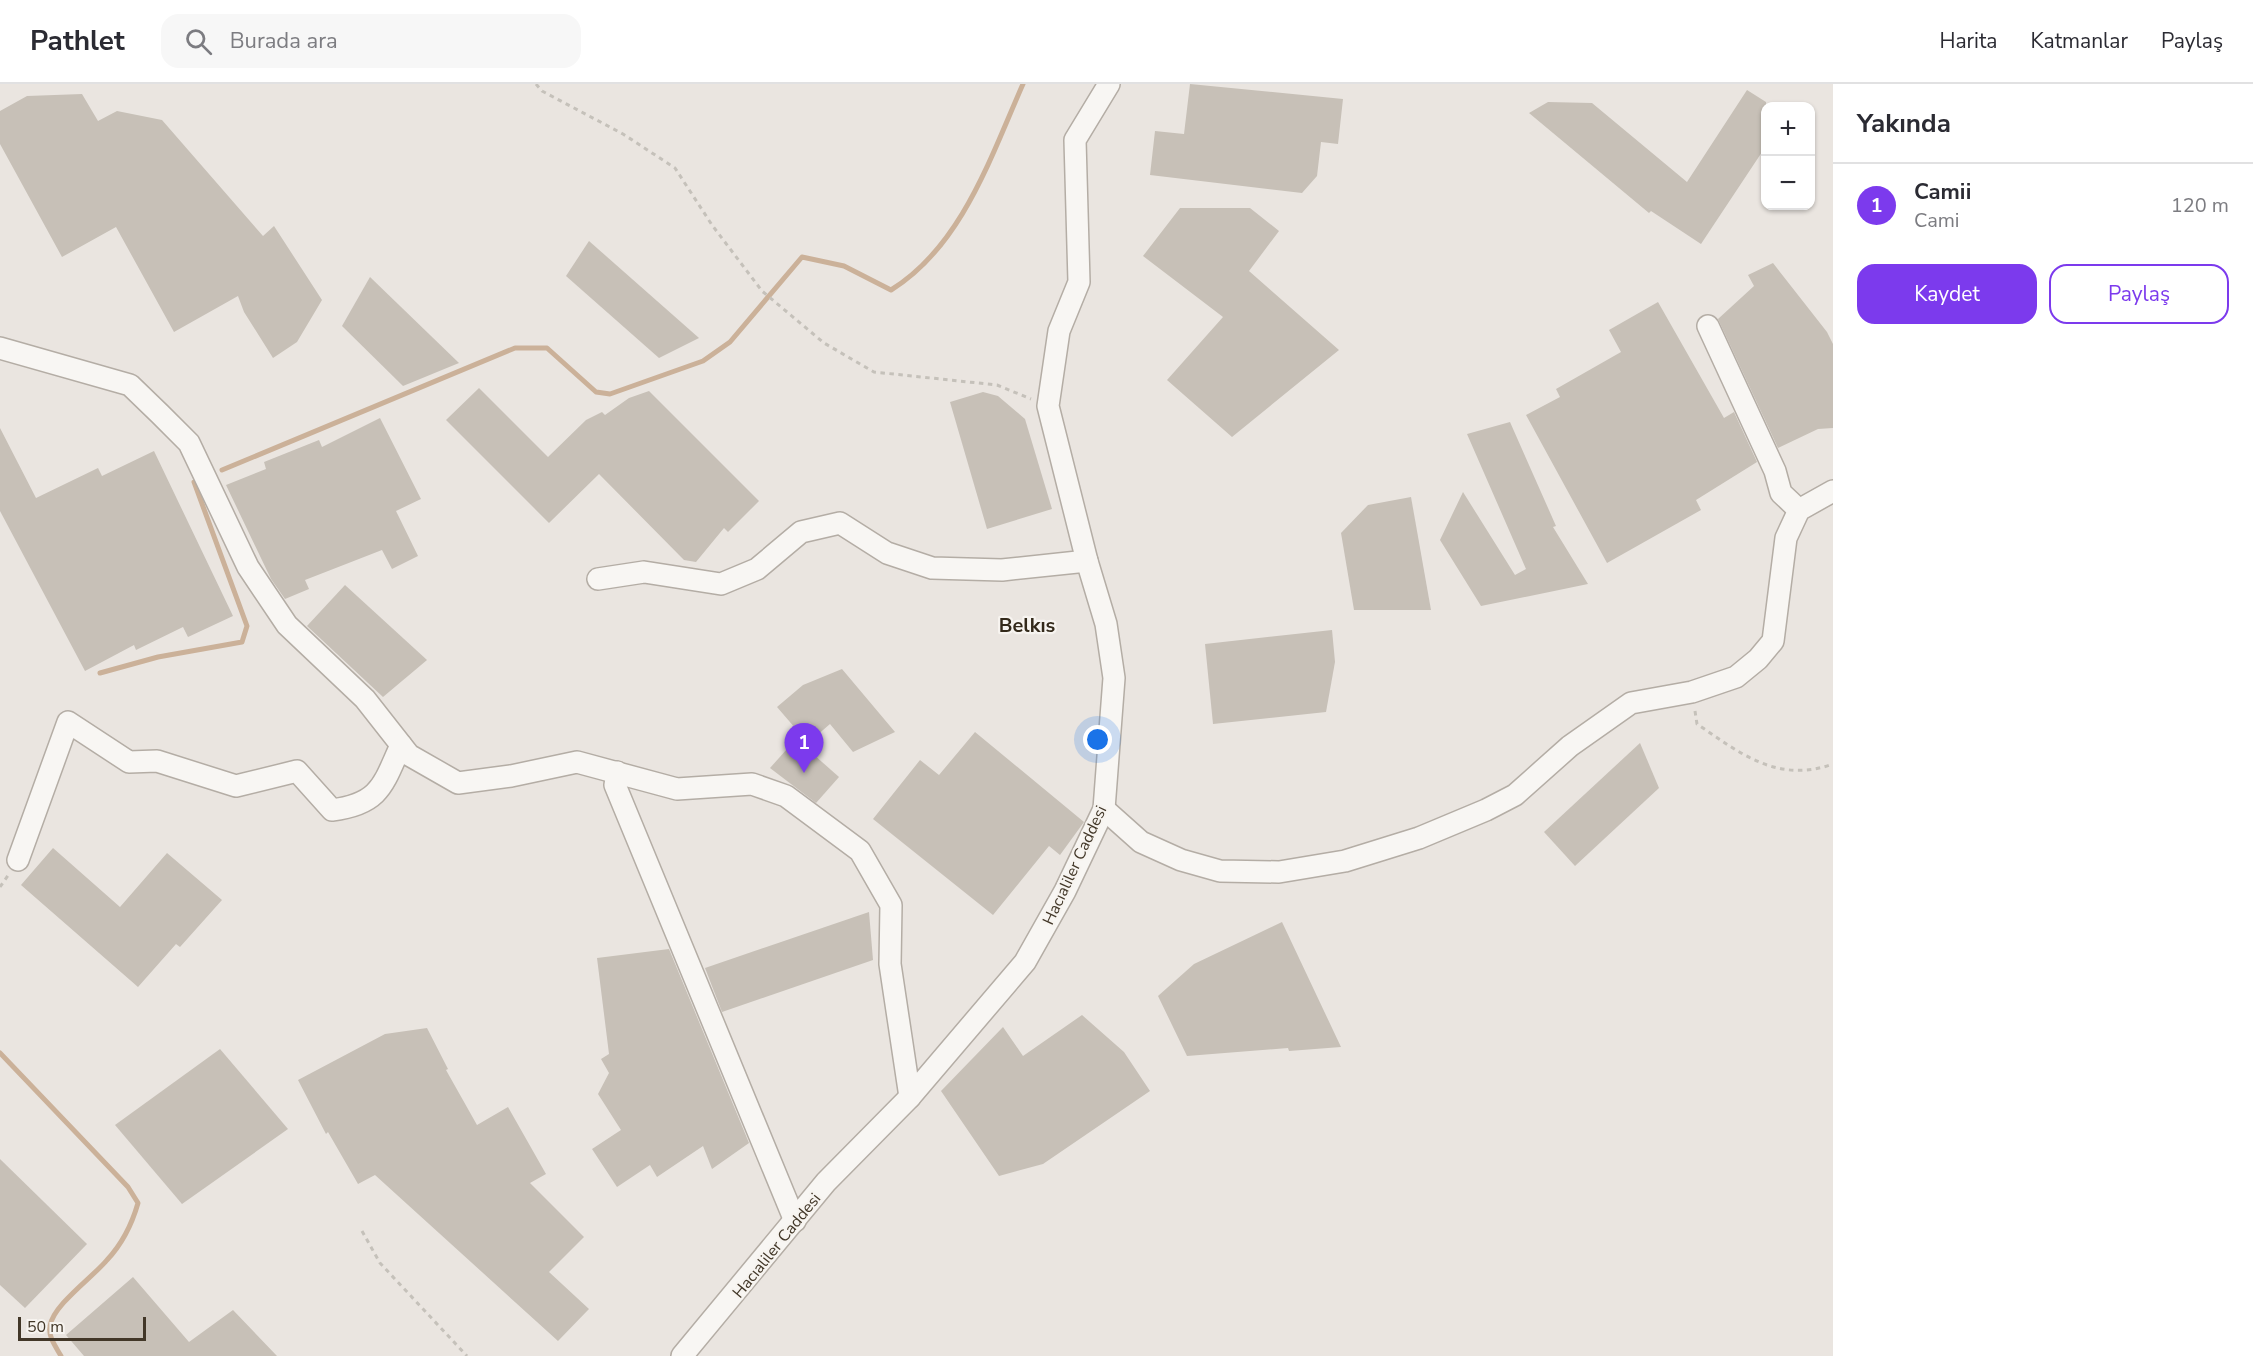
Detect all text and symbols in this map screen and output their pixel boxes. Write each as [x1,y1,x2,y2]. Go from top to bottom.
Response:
search box [161,14,581,68]
text: Pathlet [30,22,125,60]
icon: search [182,25,215,58]
text: Burada ara [230,26,338,56]
text: Harita [1939,27,1997,55]
text: Katmanlar [2030,27,2128,55]
text: Paylaş [2161,27,2223,55]
map controls [1761,102,1815,210]
button: + [1761,102,1815,156]
text: Yakında [1857,106,1951,141]
button: − [1761,156,1815,210]
text: Camii [1914,177,1971,207]
text: 1 [1871,192,1883,219]
text: 120 m [2171,192,2229,219]
text: Cami [1914,207,1960,234]
button: Kaydet [1857,264,2037,324]
button: Paylaş [2049,264,2229,324]
district label: Belkıs [999,612,1056,639]
pin: 1 [784,724,824,773]
your location [1083,725,1112,754]
street label: Hacıaliler Caddesi [1038,802,1112,929]
street label: Hacıaliler Caddesi [728,1188,826,1303]
scale bar [18,1314,146,1342]
text: 50 m [27,1316,64,1338]

